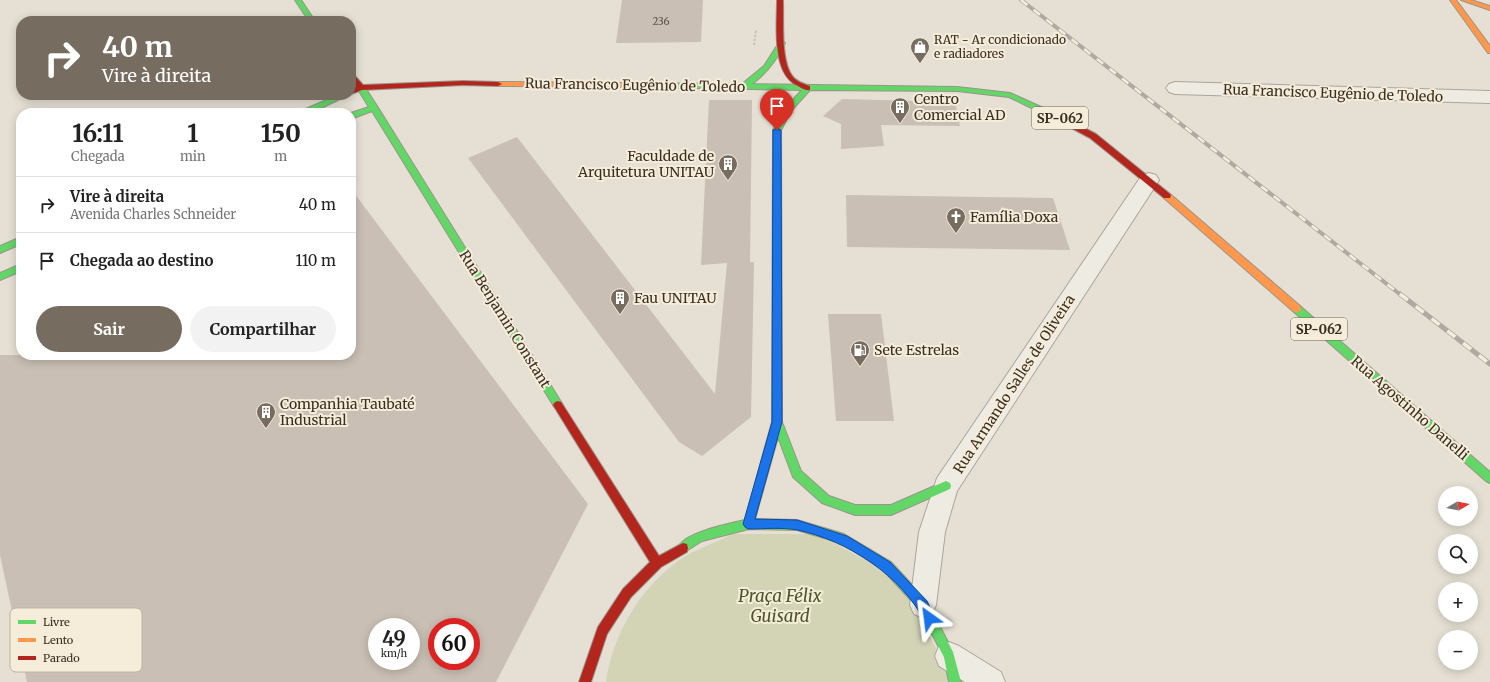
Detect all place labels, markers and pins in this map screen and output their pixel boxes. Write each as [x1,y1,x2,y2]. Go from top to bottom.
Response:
place label: RAT - Ar condicionado e radiadores [934,32,1066,61]
shop icon: RAT - Ar condicionado e radiadores [909,36,931,64]
pin [760,89,794,130]
place label: Centro Comercial AD [914,90,1006,124]
building icon: Centro Comercial AD [889,96,911,124]
place label: Faculdade de Arquitetura UNITAU [577,147,715,181]
building icon: Faculdade de Arquitetura UNITAU [717,153,739,181]
church icon: Família Doxa [945,206,967,234]
place label: Família Doxa [970,208,1059,226]
building icon: Fau UNITAU [609,287,631,315]
place label: Fau UNITAU [634,289,717,307]
fuel station icon: Sete Estrelas [849,339,871,367]
place label: Sete Estrelas [874,341,959,359]
place label: Companhia Taubaté Industrial [280,395,415,429]
building icon: Companhia Taubaté Industrial [255,401,277,429]

